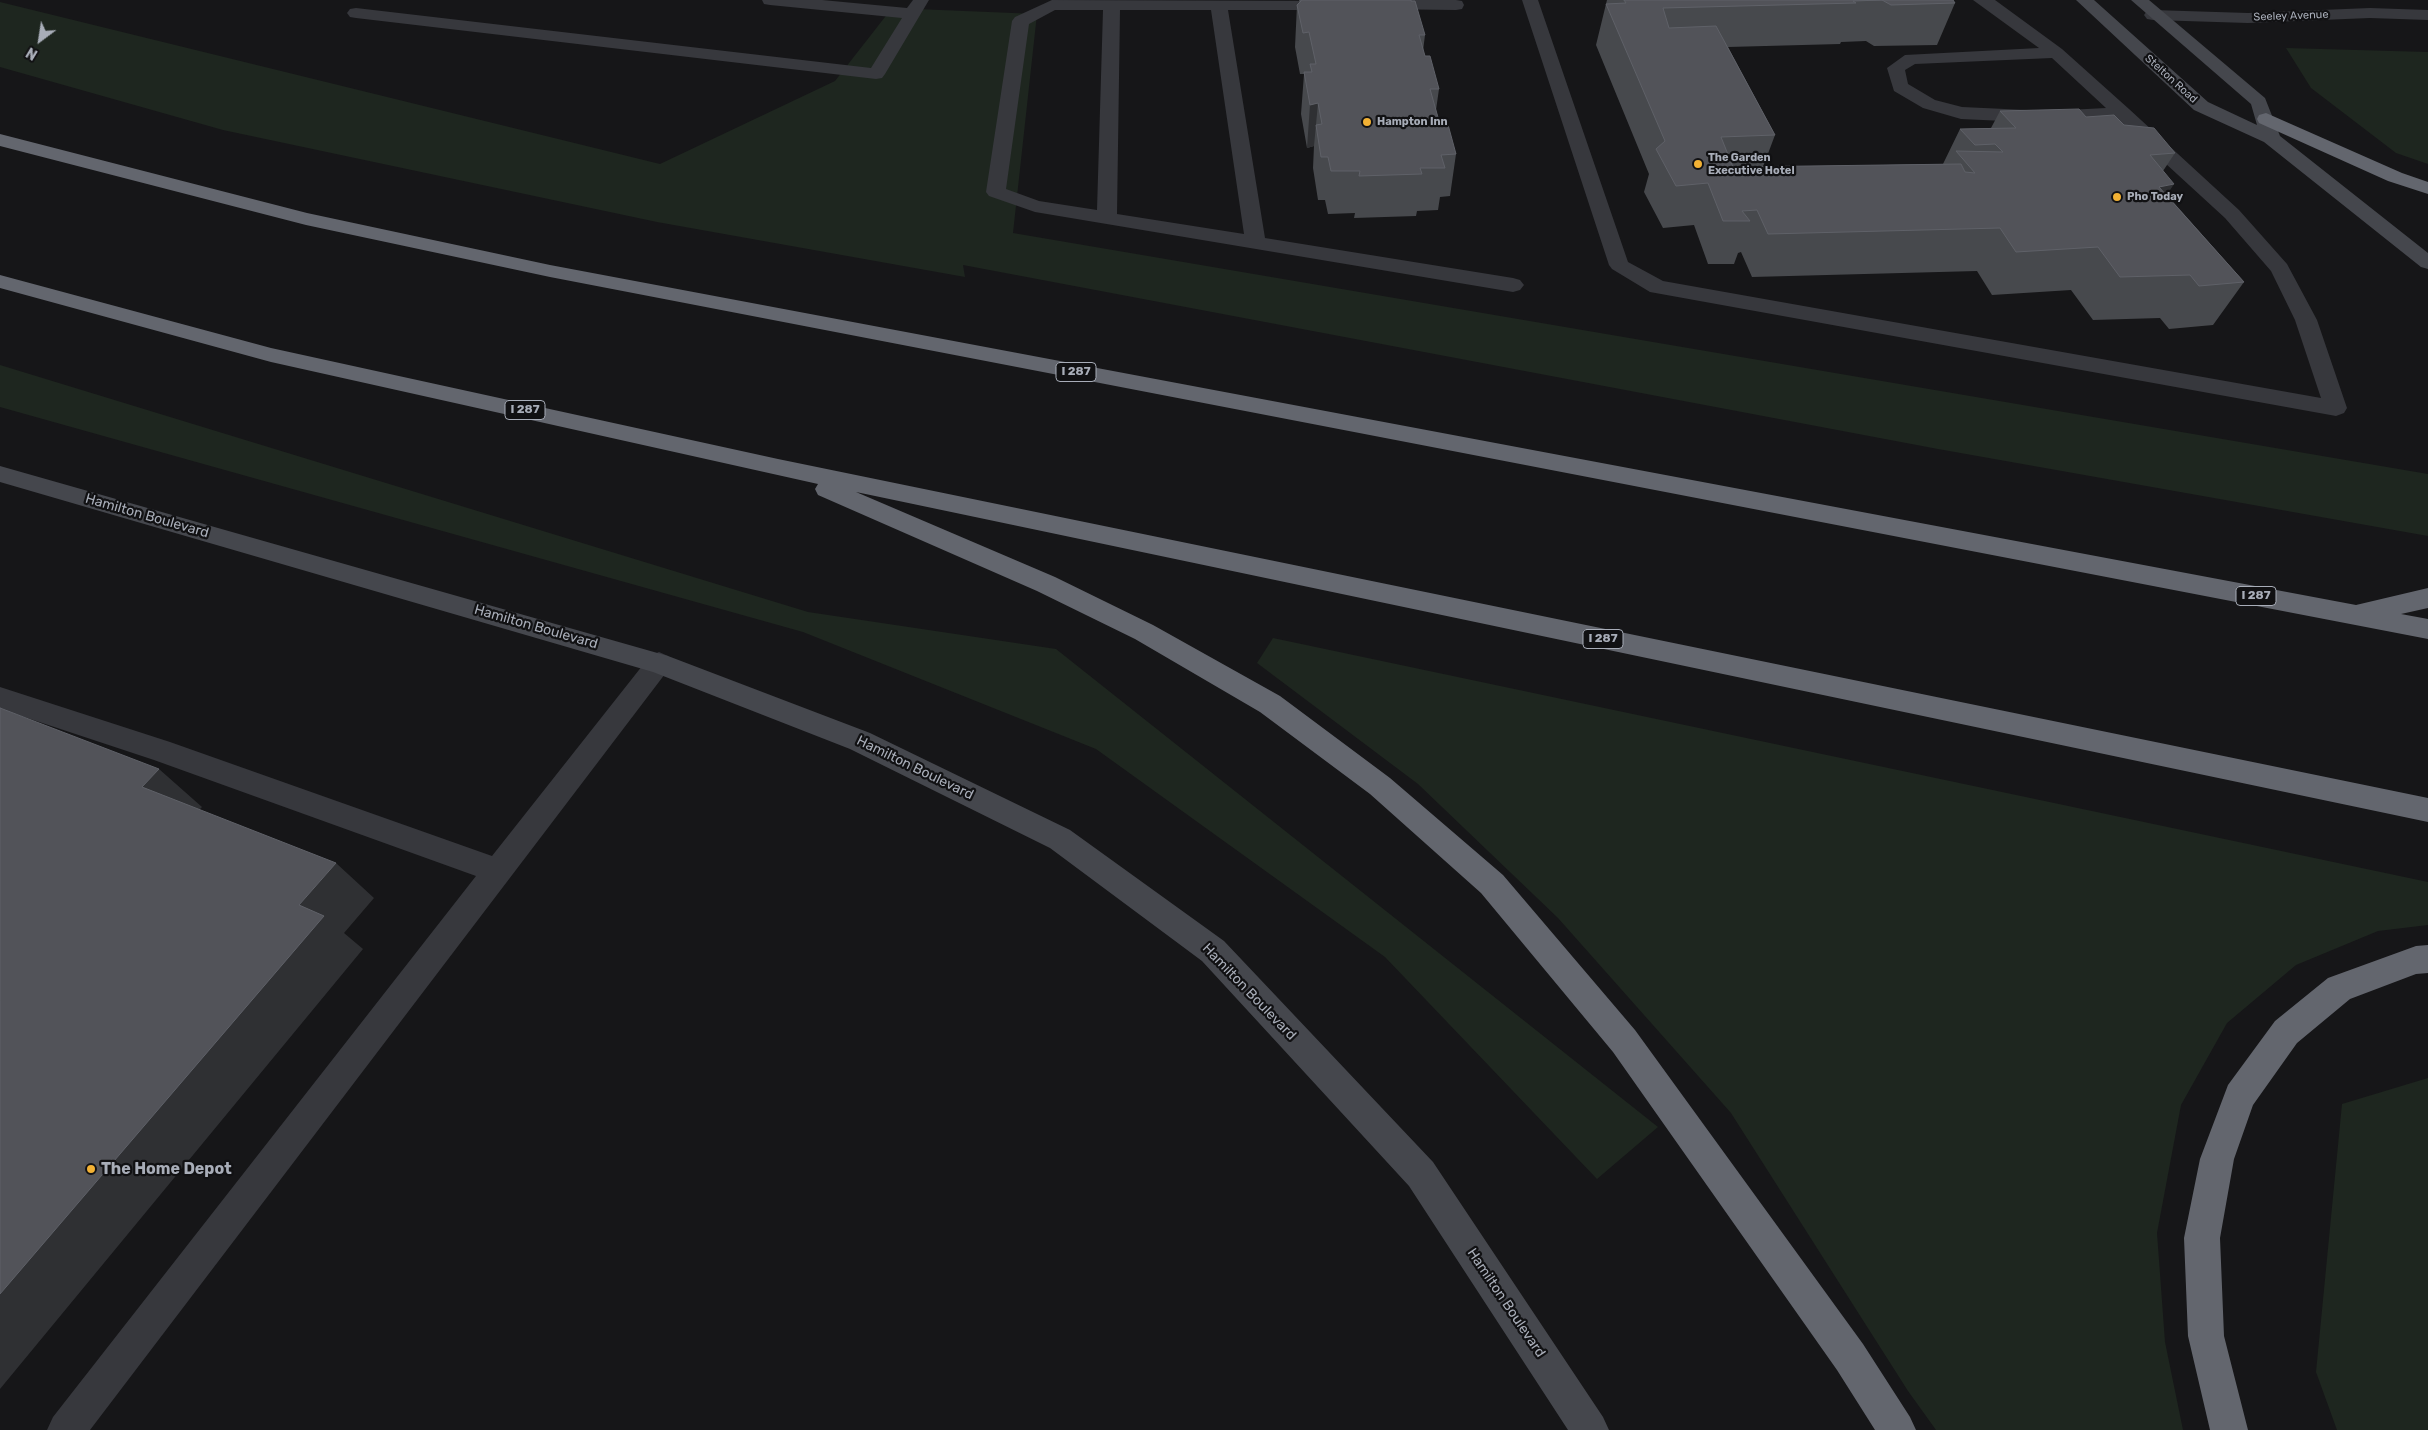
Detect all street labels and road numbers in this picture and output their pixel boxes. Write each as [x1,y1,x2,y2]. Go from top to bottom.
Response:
street label: Seeley Avenue [2253,8,2329,24]
street label: Stelton Road [2142,52,2200,106]
road number: I 287 [1056,362,1096,382]
road number: I 287 [505,400,545,420]
street label: Hamilton Boulevard [83,490,211,542]
road number: I 287 [2236,586,2276,606]
street label: Hamilton Boulevard [472,601,600,653]
road number: I 287 [1583,630,1623,648]
street label: Hamilton Boulevard [854,732,976,804]
street label: Hamilton Boulevard [1199,940,1299,1044]
street label: Hamilton Boulevard [1463,1245,1549,1361]

